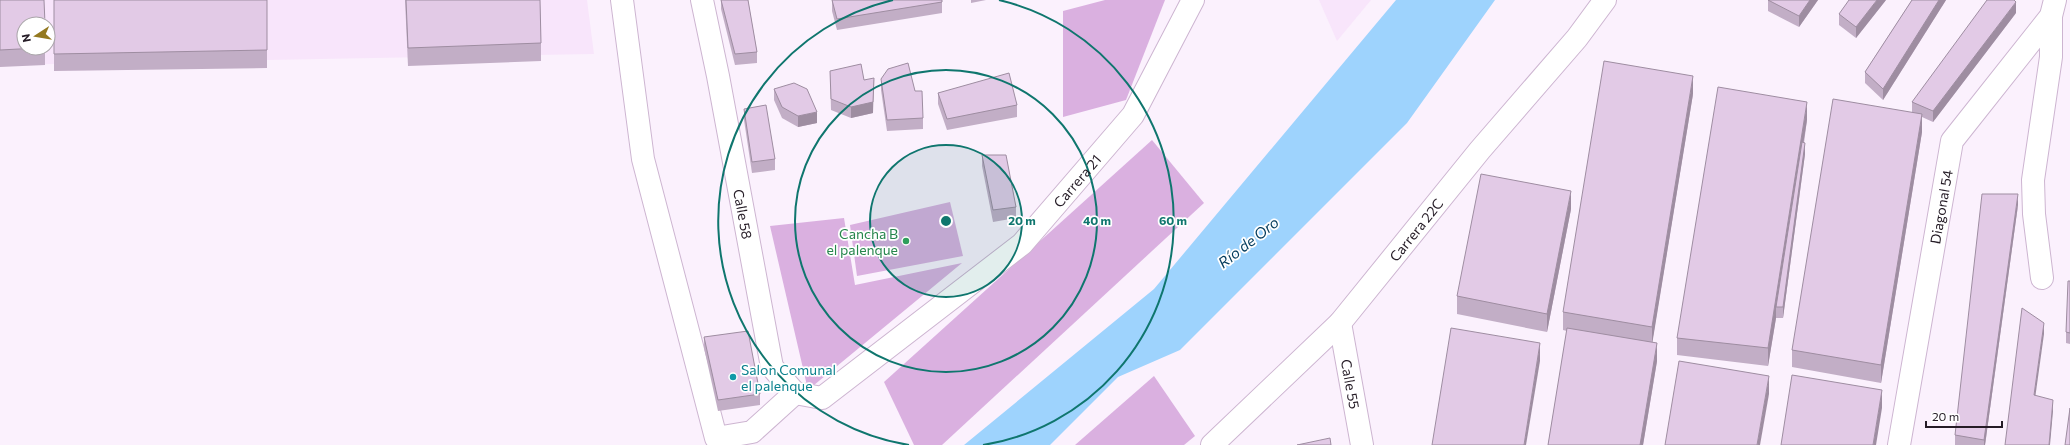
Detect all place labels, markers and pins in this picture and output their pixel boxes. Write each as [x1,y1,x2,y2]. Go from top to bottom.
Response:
centre of rings [939,214,953,228]
place label: Cancha B el palenque [826,225,898,258]
marker: Cancha B el palenque [901,236,911,246]
place label: Salon Comunal el palenque [741,361,836,394]
marker: Salon Comunal el palenque [728,372,738,382]

